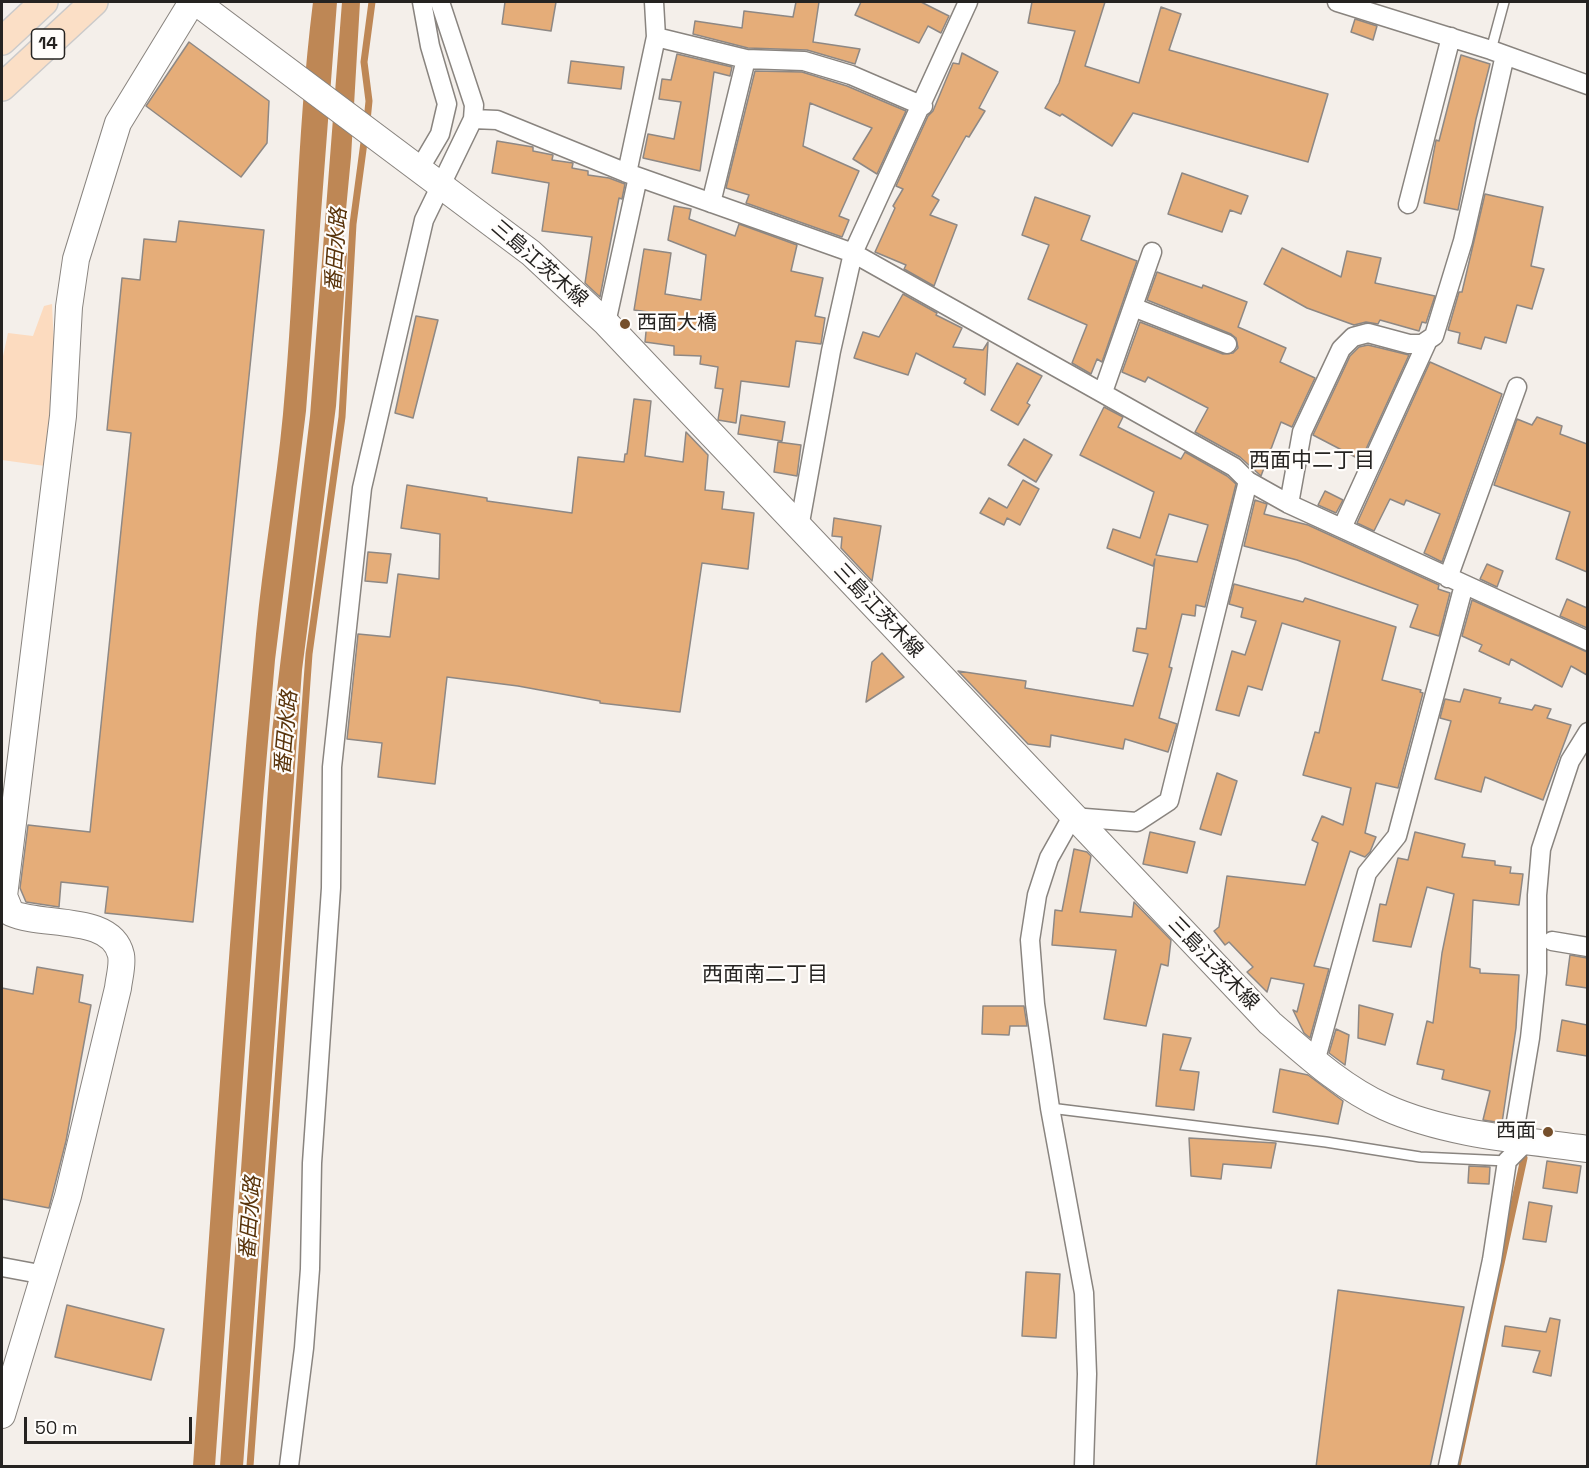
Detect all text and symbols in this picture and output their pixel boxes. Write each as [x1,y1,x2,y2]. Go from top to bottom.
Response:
road number: 14 [32,29,64,59]
water label: 番田水路 [322,207,352,293]
street label: 三島江茨木線 [486,216,592,312]
place label: 西面大橋 [637,312,717,336]
marker: 西面大橋 [618,317,632,331]
district label: 西面中二丁目 [1249,448,1375,474]
street label: 三島江茨木線 [828,559,928,663]
water label: 番田水路 [271,690,303,776]
street label: 三島江茨木線 [1163,913,1263,1015]
district label: 西面南二丁目 [702,962,828,988]
place label: 西面 [1496,1120,1536,1144]
marker: 西面 [1541,1125,1555,1139]
water label: 番田水路 [236,1175,266,1261]
scale bar [27,1405,195,1443]
text: 50 m [35,1416,77,1439]

